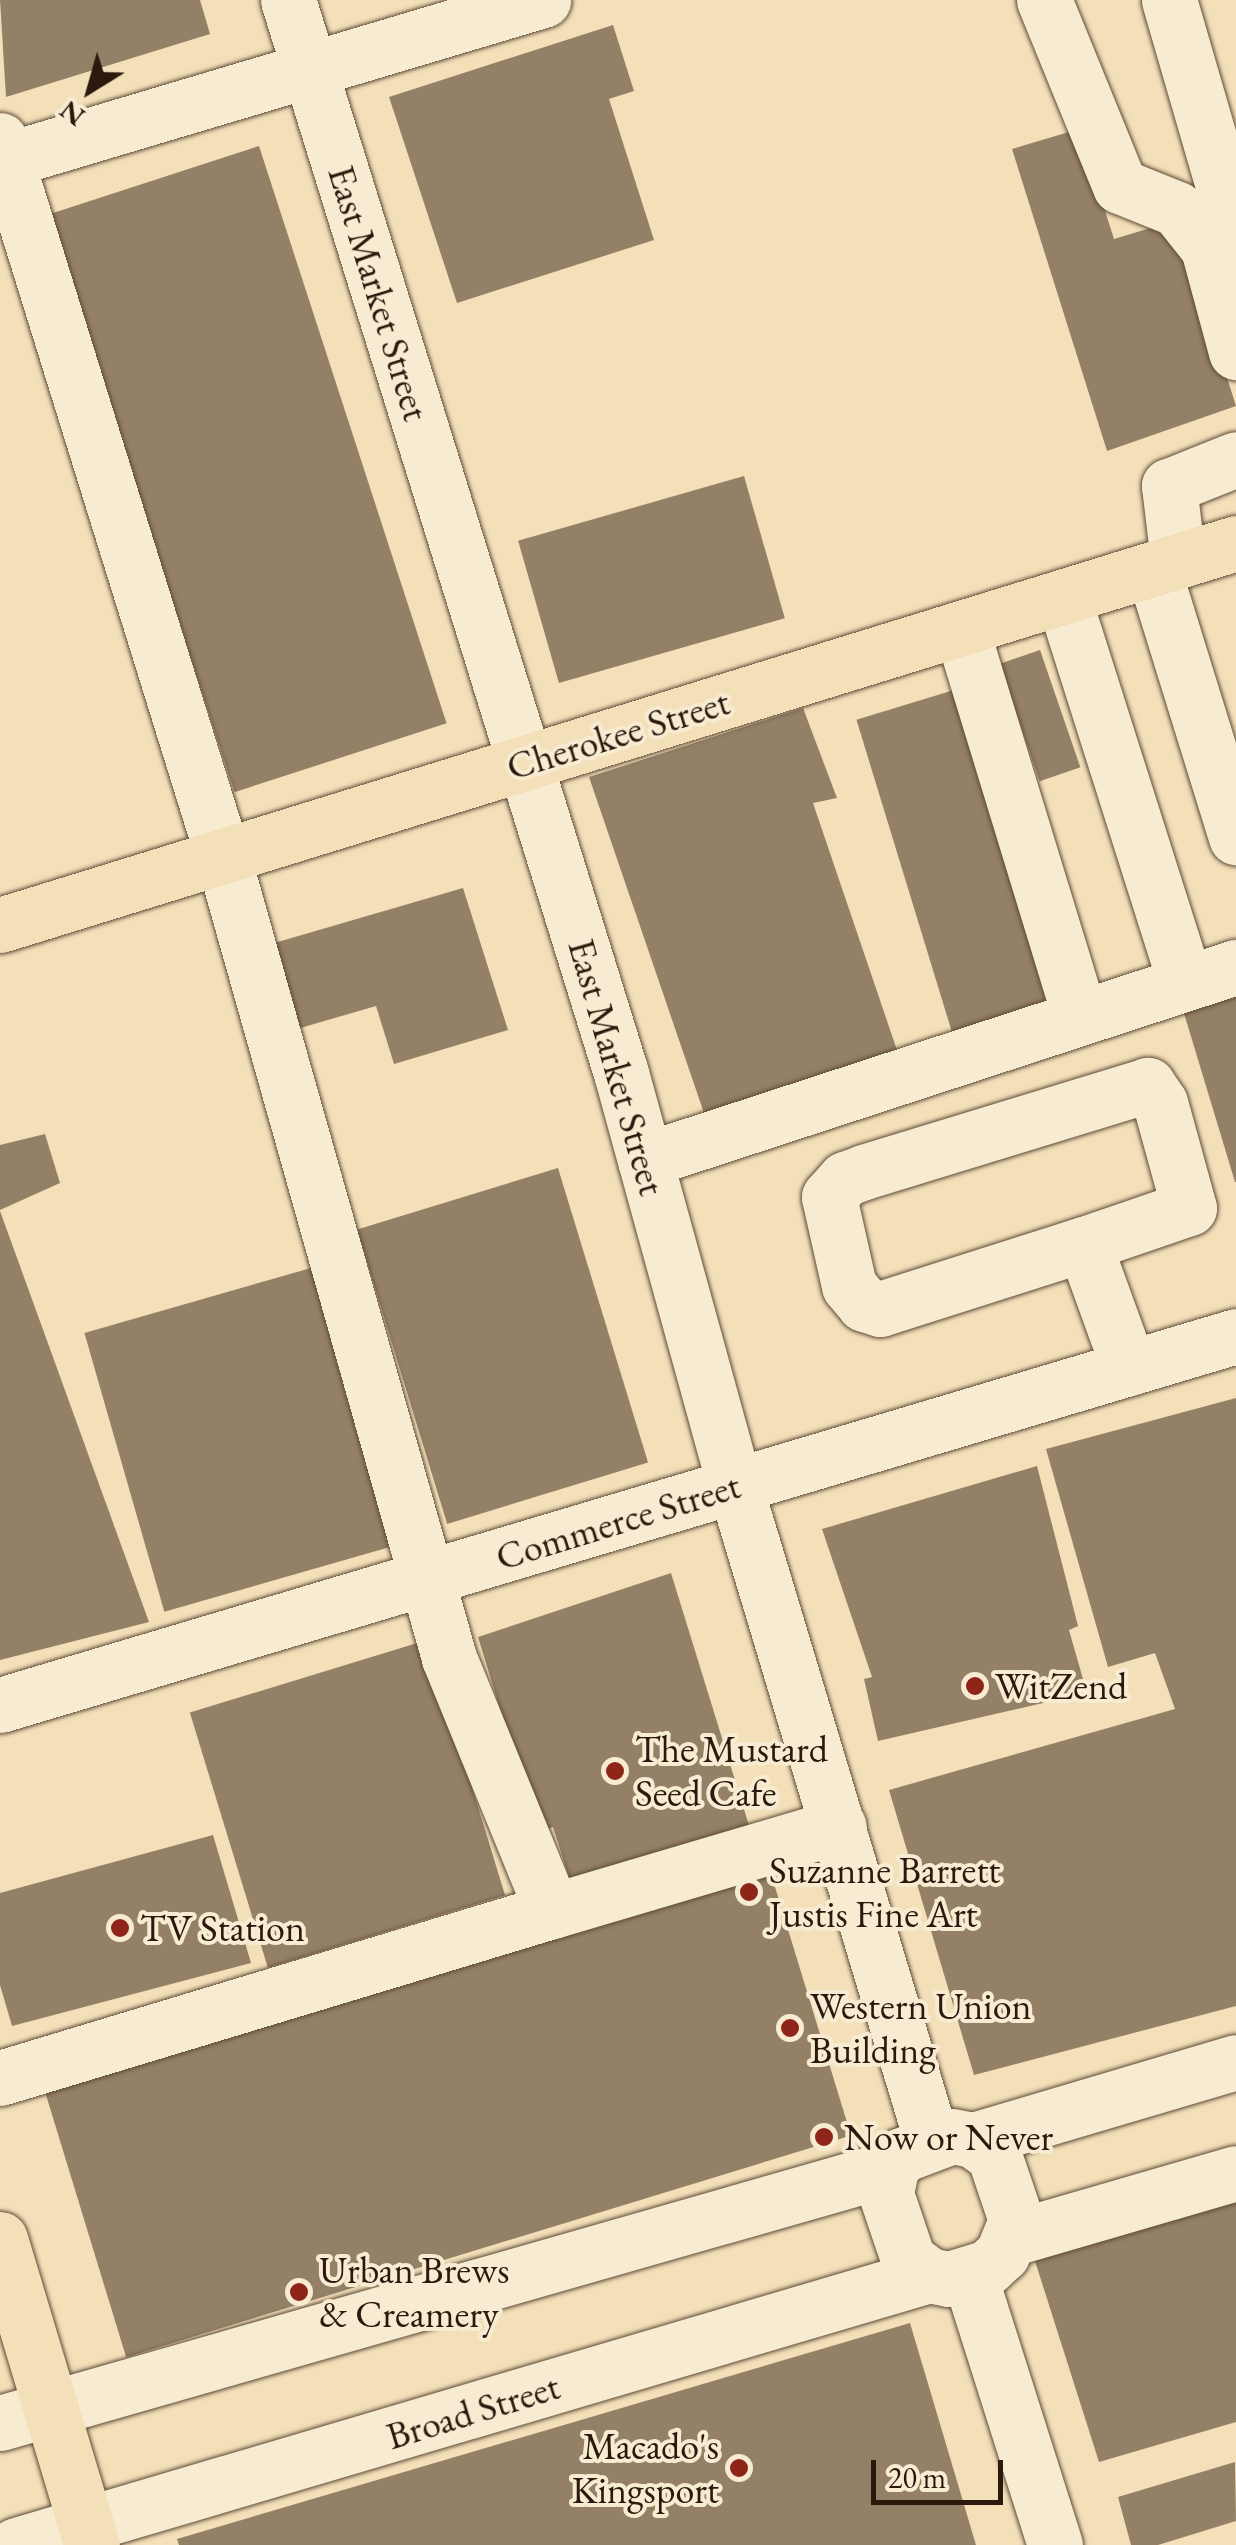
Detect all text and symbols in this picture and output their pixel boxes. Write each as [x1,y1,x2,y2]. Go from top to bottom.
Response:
north arrow [40,40,140,140]
text: N [52,93,92,135]
street label: East Market Street [319,160,439,426]
street label: Cherokee Street [501,679,735,789]
street label: East Market Street [559,934,675,1200]
street label: Commerce Street [490,1462,746,1580]
place label: WitZend [995,1663,1127,1709]
marker: WitZend [964,1675,986,1697]
place label: The Mustard Seed Cafe [635,1726,828,1816]
marker: The Mustard Seed Cafe [604,1760,626,1782]
place label: Suzanne Barrett Justis Fine Art [769,1847,1000,1936]
marker: Suzanne Barrett Justis Fine Art [738,1881,760,1903]
place label: TV Station [140,1905,305,1951]
marker: TV Station [109,1917,131,1939]
place label: Western Union Building [810,1983,1032,2072]
marker: Western Union Building [779,2017,801,2039]
place label: Now or Never [844,2114,1053,2160]
marker: Now or Never [813,2126,835,2148]
place label: Urban Brews & Creamery [319,2247,509,2336]
marker: Urban Brews & Creamery [288,2281,310,2303]
street label: Broad Street [381,2363,565,2459]
place label: Macado's Kingsport [572,2423,719,2512]
scale bar [876,2440,1008,2502]
marker: Macado's Kingsport [728,2457,750,2479]
text: 20 m [888,2458,946,2497]

